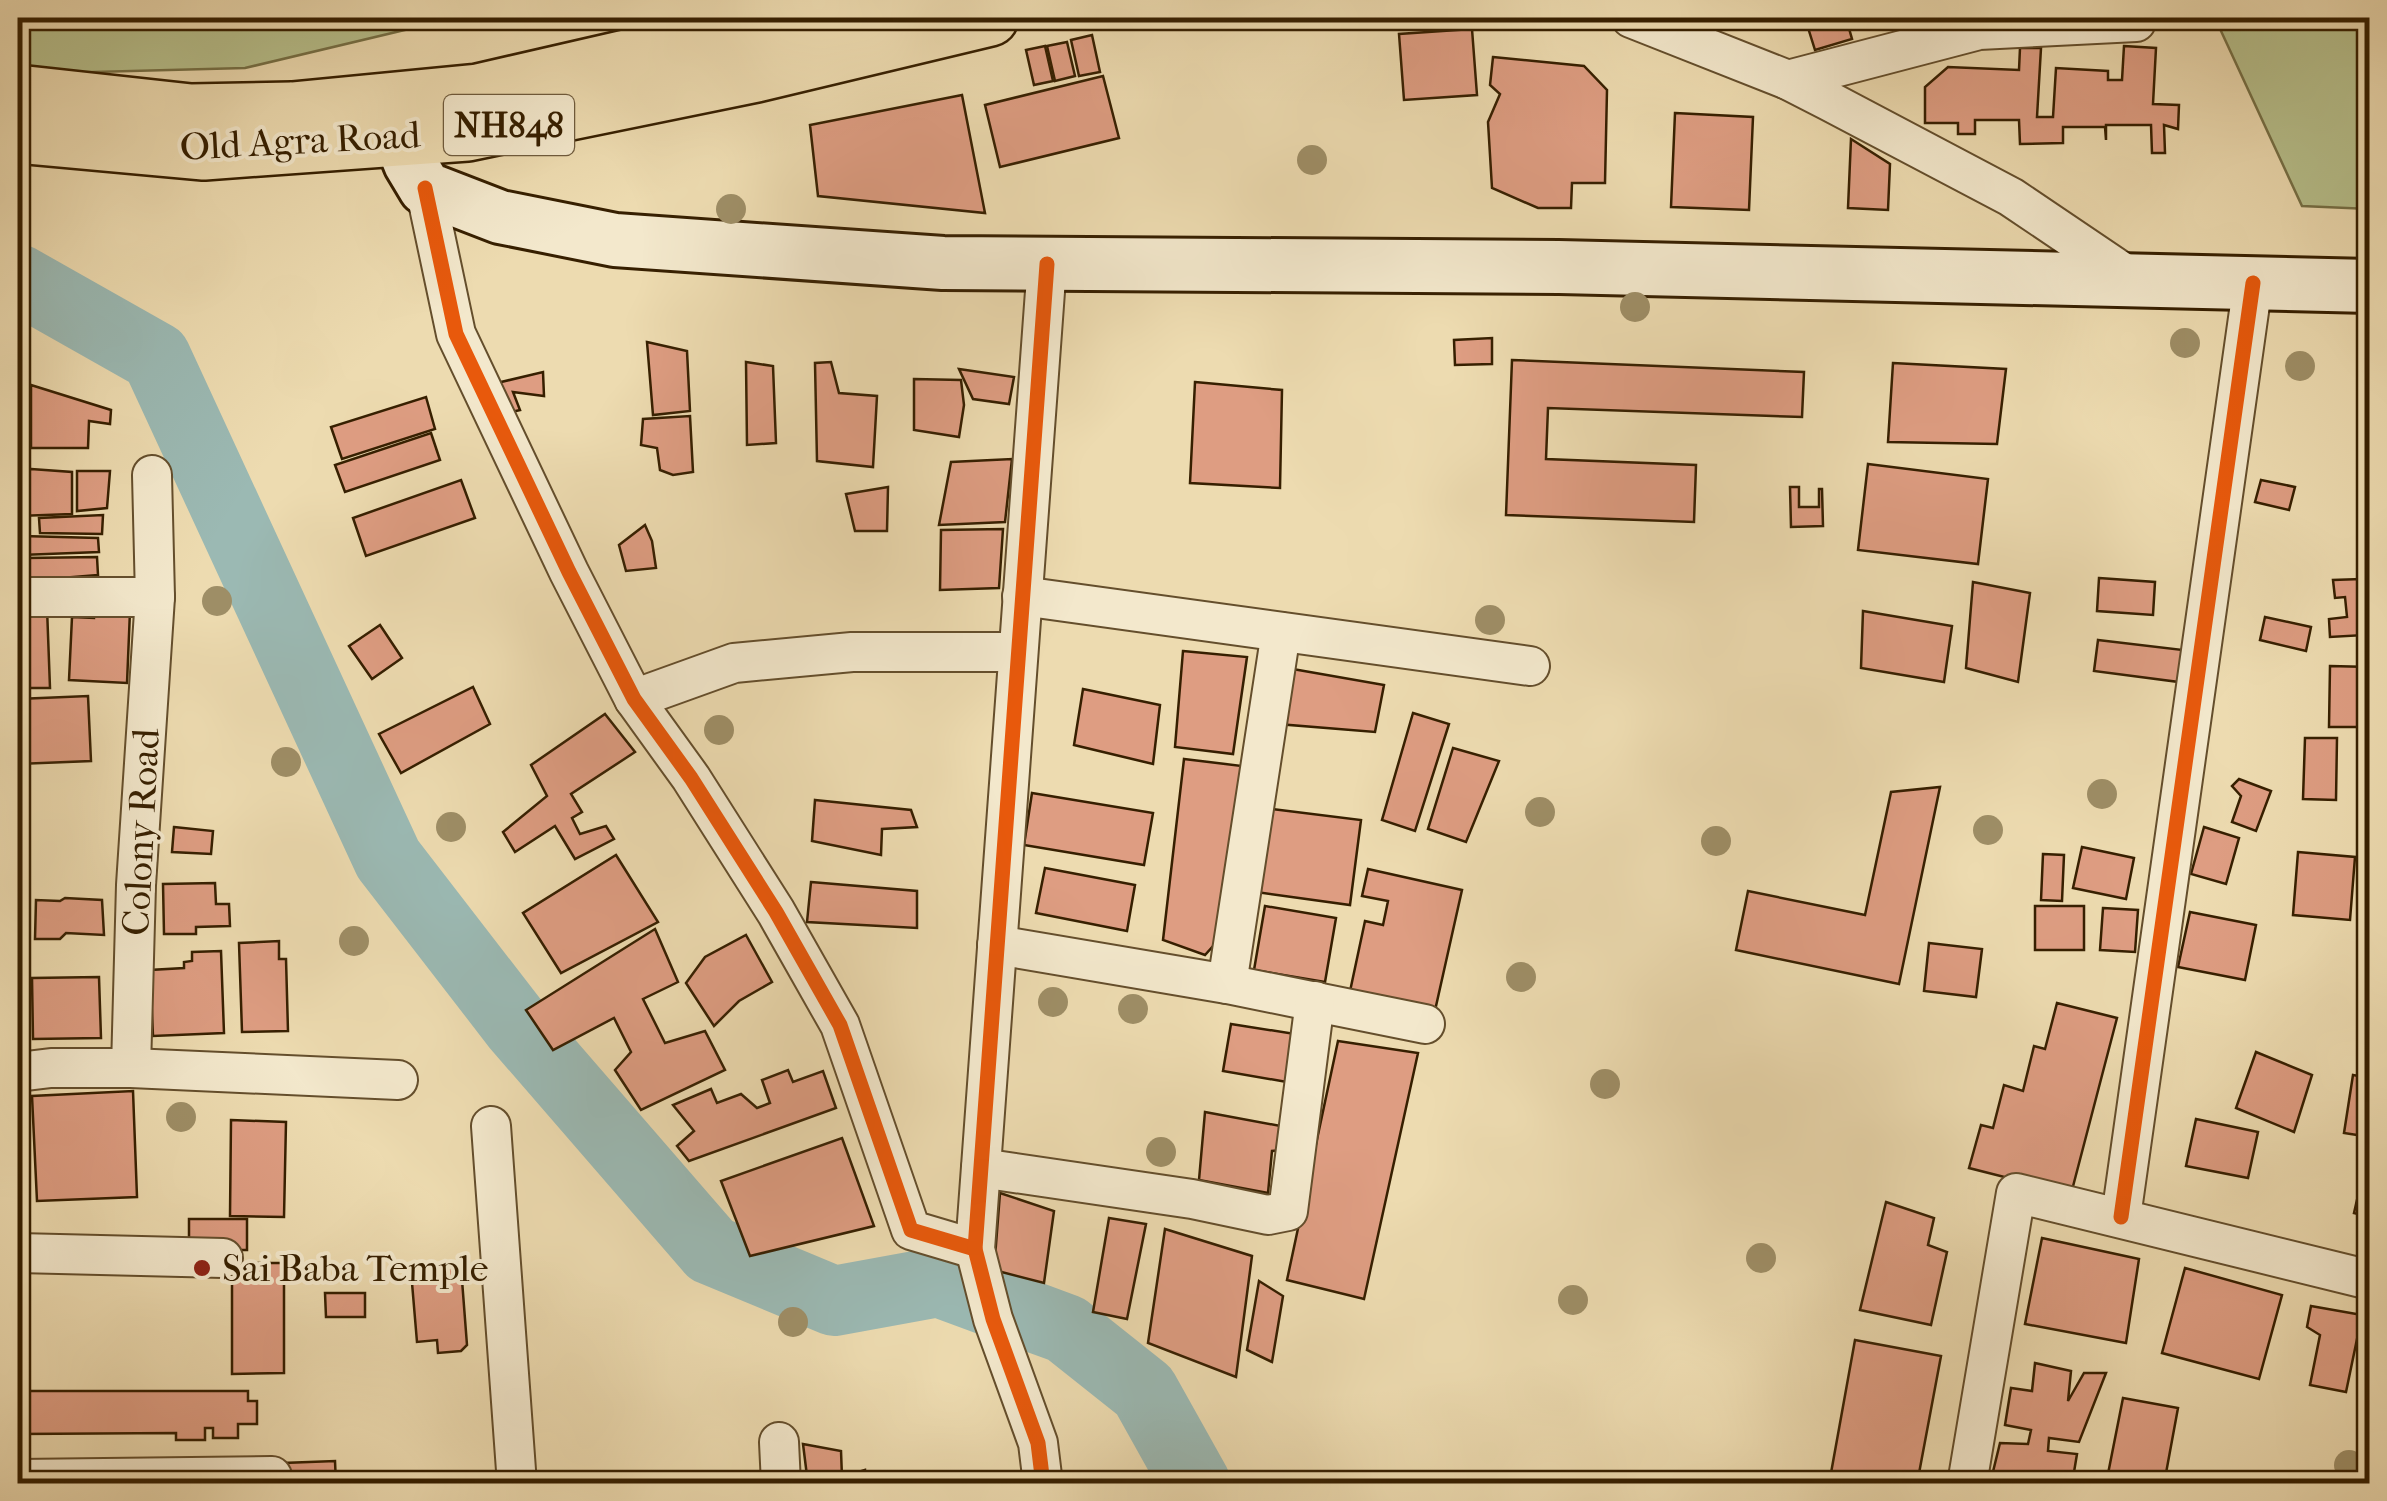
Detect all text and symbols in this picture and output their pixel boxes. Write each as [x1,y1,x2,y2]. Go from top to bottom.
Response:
road number: NH848 [444,95,574,155]
street label: Old Agra Road [179,112,422,170]
street label: Colony Road [113,727,169,937]
place label: Sai Baba Temple [222,1246,489,1291]
marker: Sai Baba Temple [191,1257,213,1279]

